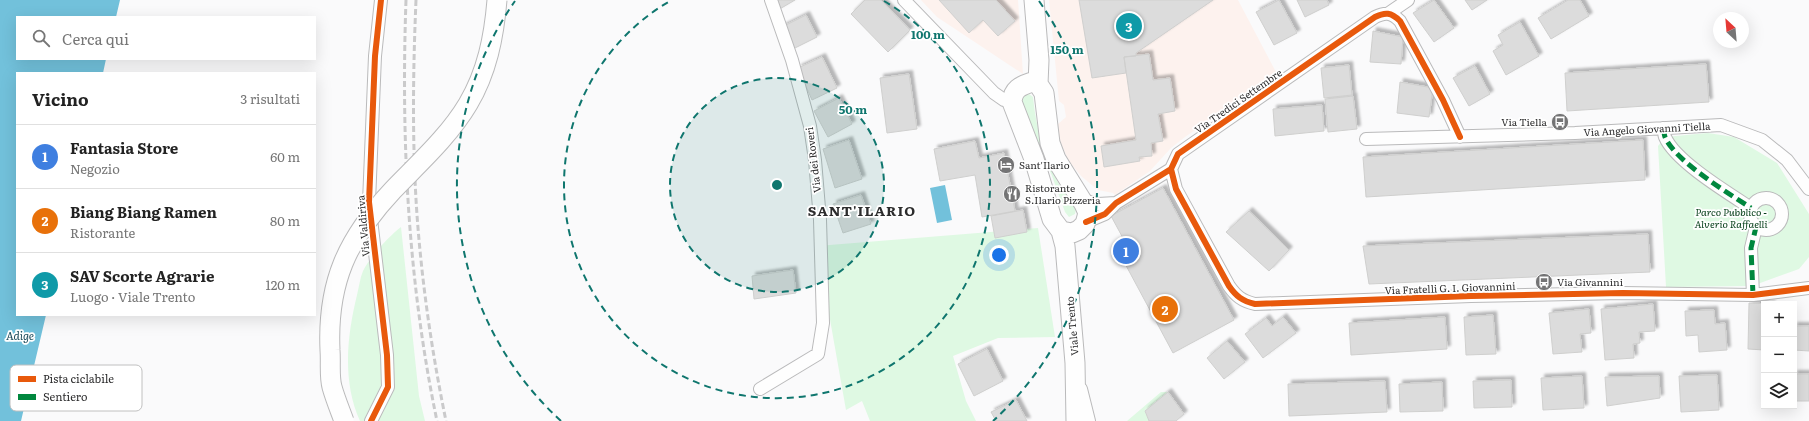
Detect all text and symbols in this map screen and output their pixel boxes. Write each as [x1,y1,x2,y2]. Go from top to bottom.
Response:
pin: 3 [1116,11,1142,41]
north arrow [1713,12,1749,48]
search box [16,16,316,60]
text: 100 m [911,25,945,43]
icon: search [30,27,52,49]
text: Cerca qui [62,27,129,50]
text: 150 m [1050,40,1084,58]
street label: Via Tredici Settembre [1191,65,1285,137]
text: Vicino [32,86,89,111]
text: 3 risultati [240,89,300,108]
text: 50 m [839,100,867,118]
bus stop icon: Via Tiella [1550,112,1570,132]
place label: Via Tiella [1501,114,1548,129]
street label: Via Angelo Giovanni Tiella [1583,118,1711,139]
street label: Via dei Roveri [801,126,824,194]
text: Fantasia Store [70,136,178,159]
text: 1 [42,147,48,166]
text: 60 m [270,147,300,166]
hotel icon: Sant'Ilario [996,155,1016,175]
place label: Sant'Ilario [1019,157,1070,172]
text: Negozio [70,159,120,178]
centre of rings [770,178,784,192]
place label: Ristorante S.Ilario Pizzeria [1025,180,1101,207]
restaurant icon: Ristorante S.Ilario Pizzeria [1002,184,1022,204]
street label: Via Valdiriva [352,194,373,257]
text: Biang Biang Ramen [70,200,217,223]
district label: SANT'ILARIO [808,200,916,220]
park label: Parco Pubblico - Alverio Raffaelli [1695,204,1767,231]
text: 2 [42,211,48,230]
text: 80 m [270,211,300,230]
text: Ristorante [70,223,135,242]
pin: 1 [1113,236,1139,266]
your location [989,245,1009,265]
text: SAV Scorte Agrarie [70,264,214,287]
bus stop icon: Via Givannini [1534,272,1554,292]
place label: Via Givannini [1557,274,1624,289]
text: 3 [41,275,49,294]
text: 120 m [265,275,300,294]
street label: Via Fratelli G. I. Giovannini [1384,278,1516,297]
text: Luogo · Viale Trento [70,287,195,306]
pin: 2 [1152,294,1178,324]
street label: Viale Trento [1061,296,1082,356]
map controls [1761,301,1797,409]
button: + [1761,301,1797,337]
water label: Adige [6,327,34,343]
button: − [1761,337,1797,373]
legend [10,365,142,411]
text: Pista ciclabile [43,370,114,386]
button: layers [1761,373,1797,409]
text: Sentiero [43,388,87,404]

